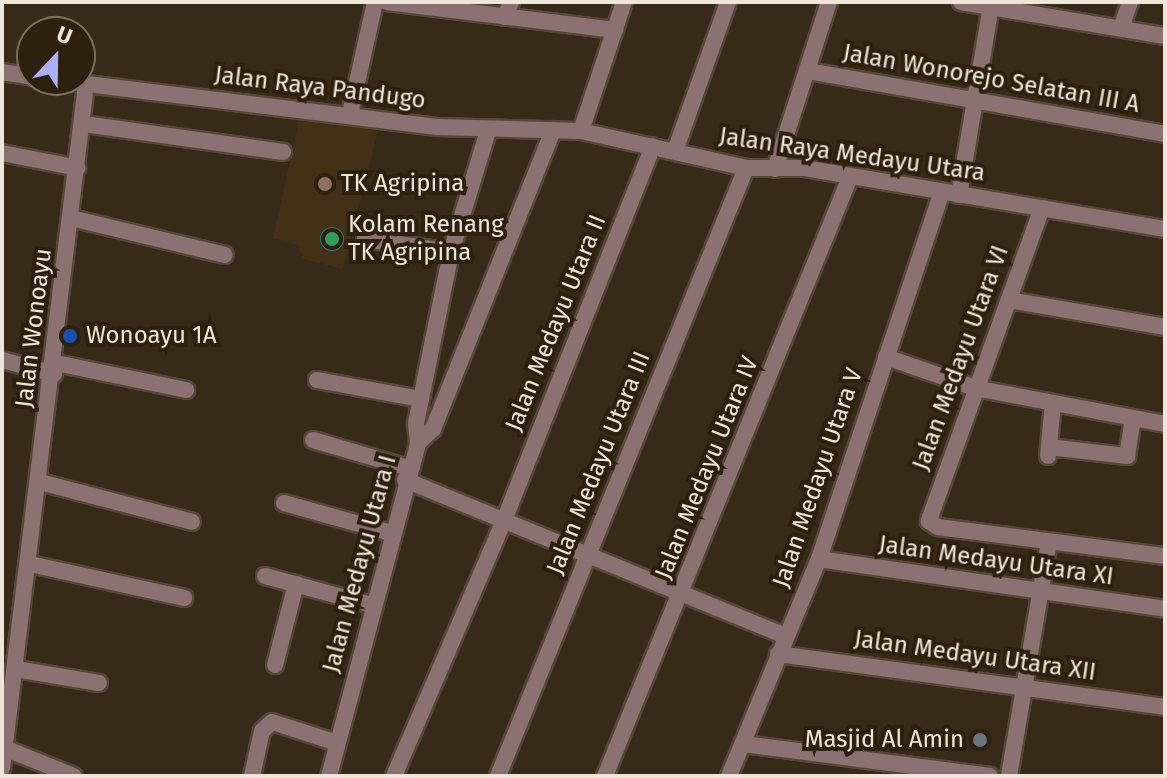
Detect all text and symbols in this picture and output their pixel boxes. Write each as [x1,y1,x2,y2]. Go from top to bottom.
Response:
north arrow [16,16,96,96]
text: U [53,20,76,50]
street label: Jalan Wonorejo Selatan III A [841,39,1141,119]
street label: Jalan Raya Pandugo [213,61,427,115]
street label: Jalan Raya Medayu Utara [717,122,987,188]
place label: TK Agripina [341,170,464,198]
marker: TK Agripina [316,175,334,193]
place label: Kolam Renang TK Agripina [348,211,504,267]
street label: Jalan Medayu Utara II [499,211,613,435]
marker: Kolam Renang TK Agripina [323,230,341,248]
street label: Jalan Medayu Utara VI [907,242,1015,474]
street label: Jalan Wonoayu [10,247,58,409]
place label: Wonoayu 1A [86,322,216,350]
marker: Wonoayu 1A [61,327,79,345]
street label: Jalan Medayu Utara III [541,347,657,579]
street label: Jalan Medayu Utara IV [649,353,765,583]
street label: Jalan Medayu Utara V [767,365,869,591]
street label: Jalan Medayu Utara I [317,452,403,676]
street label: Jalan Medayu Utara XI [877,530,1115,592]
street label: Jalan Medayu Utara XII [852,625,1098,687]
place label: Masjid Al Amin [805,726,964,754]
marker: Masjid Al Amin [971,731,989,749]

